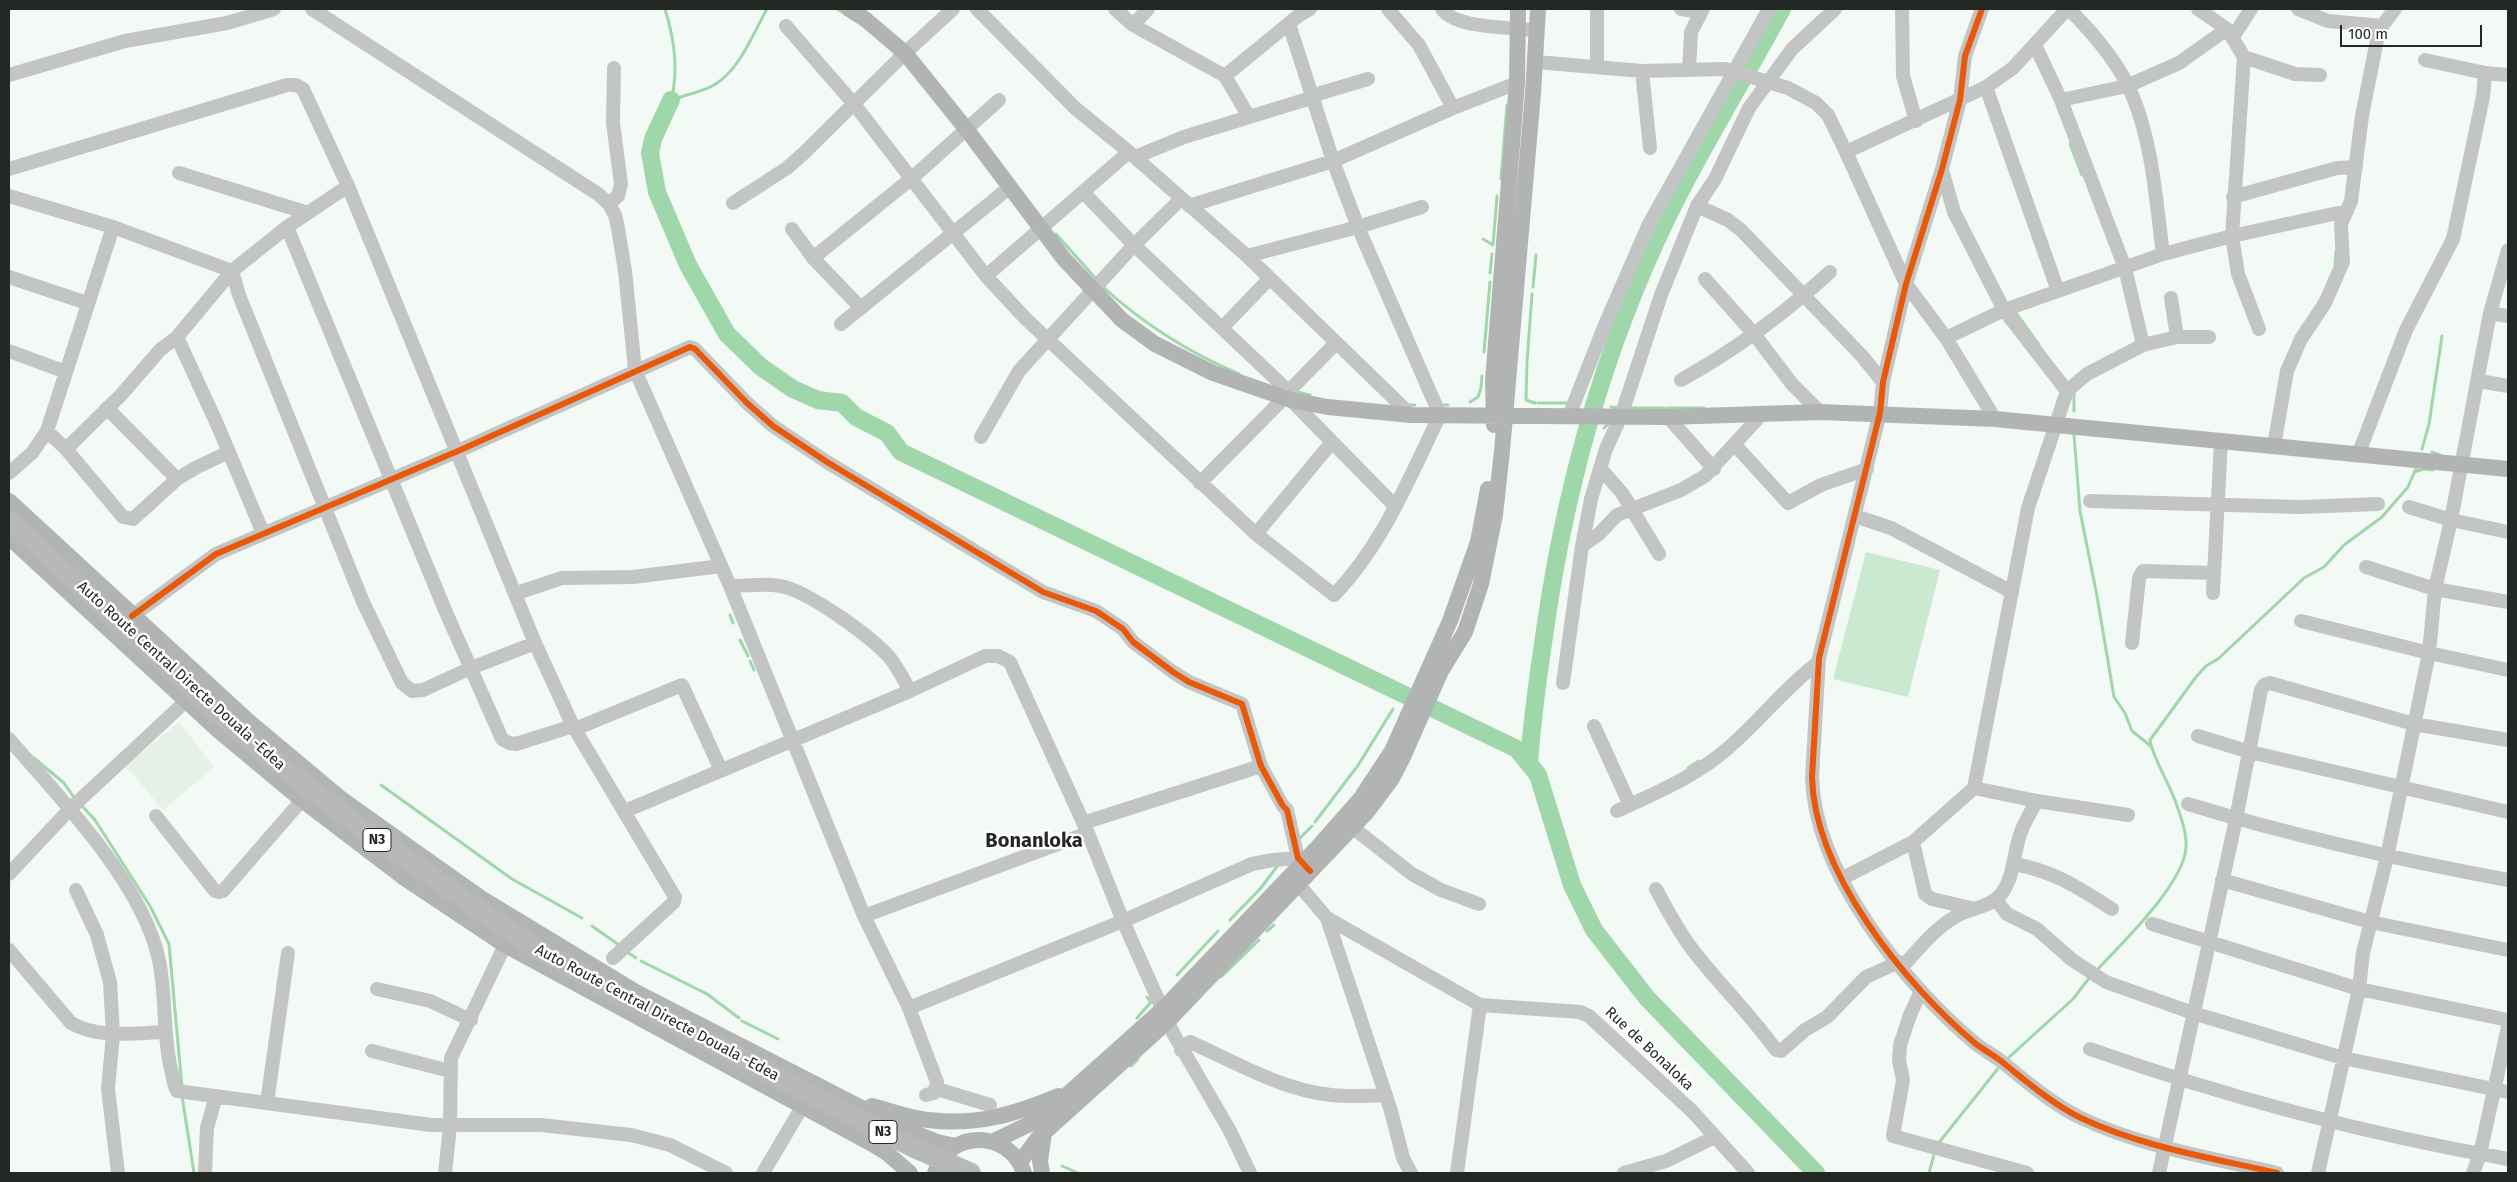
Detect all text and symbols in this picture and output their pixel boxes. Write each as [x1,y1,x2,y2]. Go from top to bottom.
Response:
scale bar [2342,15,2484,47]
text: 100 m [2348,25,2388,43]
street label: Auto Route Central Directe Douala -Edea [73,578,289,774]
road number: N3 [363,828,391,852]
district label: Bonanloka [985,829,1083,853]
street label: Auto Route Central Directe Douala -Edea [532,941,782,1085]
street label: Rue de Bonaloka [1601,1003,1697,1095]
road number: N3 [869,1120,897,1144]

